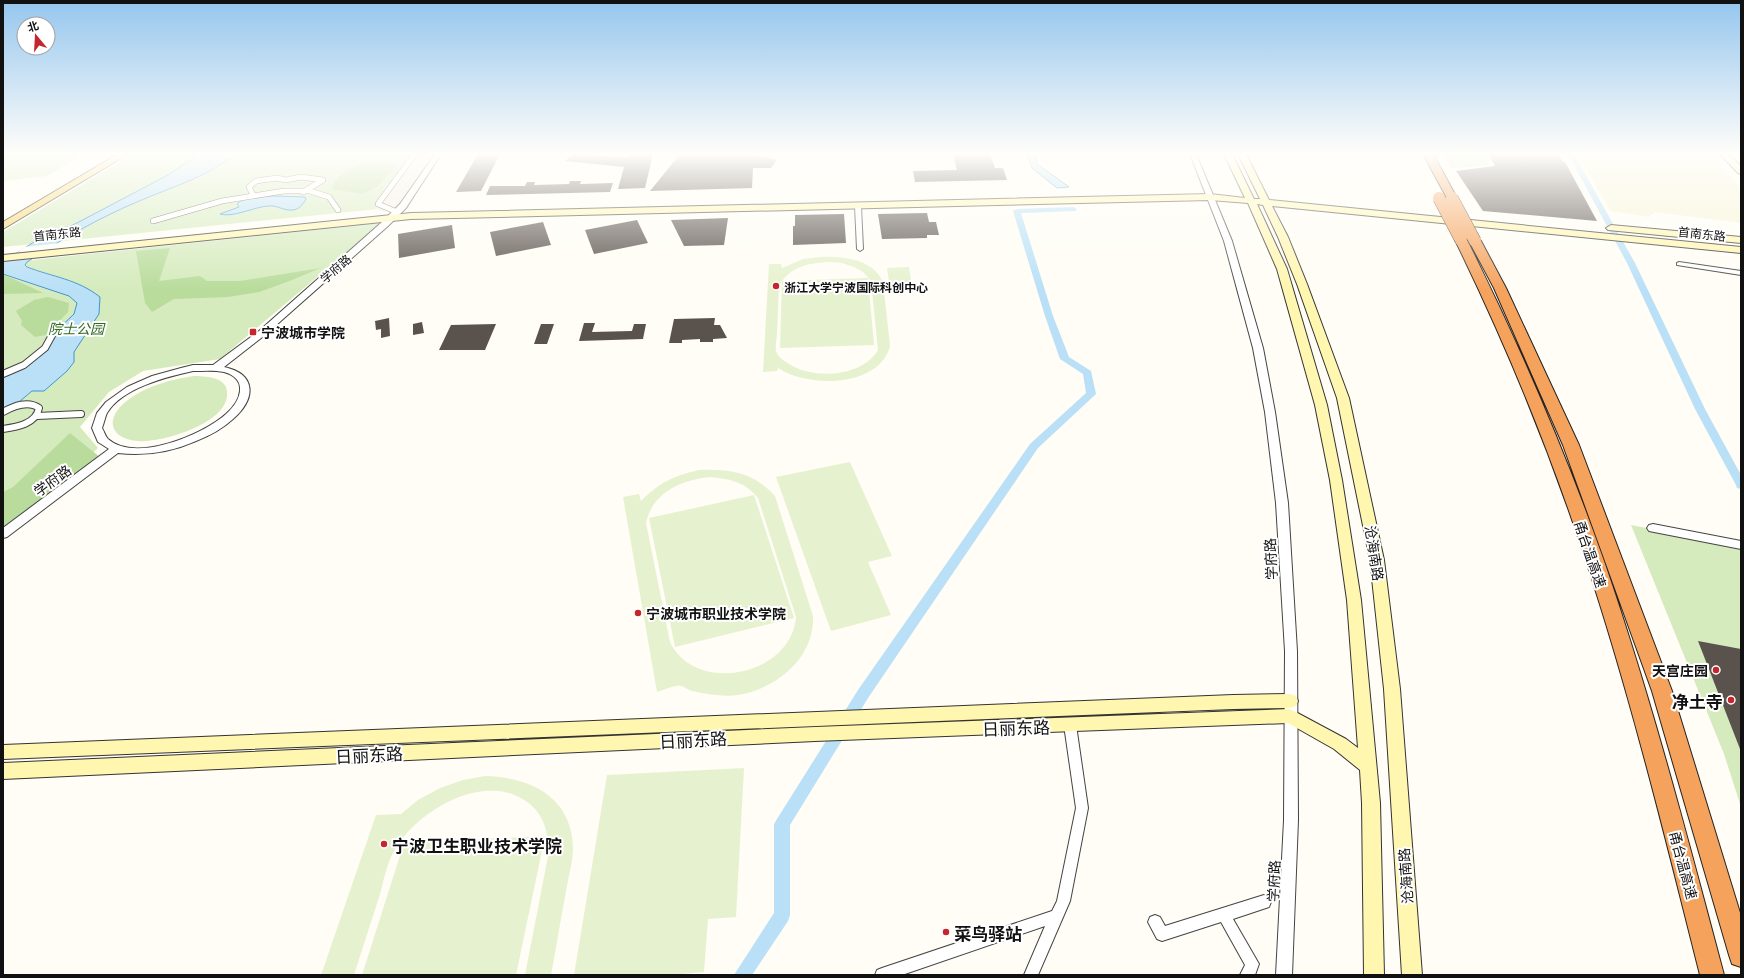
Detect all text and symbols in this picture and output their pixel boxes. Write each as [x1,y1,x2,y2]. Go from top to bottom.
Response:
north arrow [16,16,56,56]
text: 北 [25,16,40,35]
street label: 首南东路 [32,222,82,244]
street label: 首南东路 [1677,222,1727,244]
street label: 学府路 [316,250,354,286]
place label: 浙江大学宁波国际科创中心 [784,278,928,295]
marker: 浙江大学宁波国际科创中心 [771,281,781,291]
park label: 院士公园 [48,318,106,338]
place label: 宁波城市学院 [261,322,345,342]
marker: 宁波城市学院 [248,327,258,337]
street label: 学府路 [29,460,75,500]
street label: 甬台温高速 [1570,518,1612,590]
street label: 沧海南路 [1361,524,1389,582]
street label: 学府路 [1259,538,1281,580]
place label: 宁波城市职业技术学院 [646,603,786,623]
marker: 宁波城市职业技术学院 [633,608,643,618]
place label: 天宫庄园 [1652,660,1708,680]
marker: 天宫庄园 [1711,665,1721,675]
place label: 净土寺 [1672,688,1723,713]
marker: 净土寺 [1726,695,1736,705]
street label: 日丽东路 [982,713,1050,741]
street label: 日丽东路 [658,725,728,753]
street label: 日丽东路 [334,740,404,768]
street label: 甬台温高速 [1665,829,1703,901]
place label: 宁波卫生职业技术学院 [392,832,562,857]
marker: 宁波卫生职业技术学院 [379,839,389,849]
street label: 沧海南路 [1393,847,1417,905]
street label: 学府路 [1262,860,1284,902]
place label: 菜鸟驿站 [954,920,1022,945]
marker: 菜鸟驿站 [941,927,951,937]

